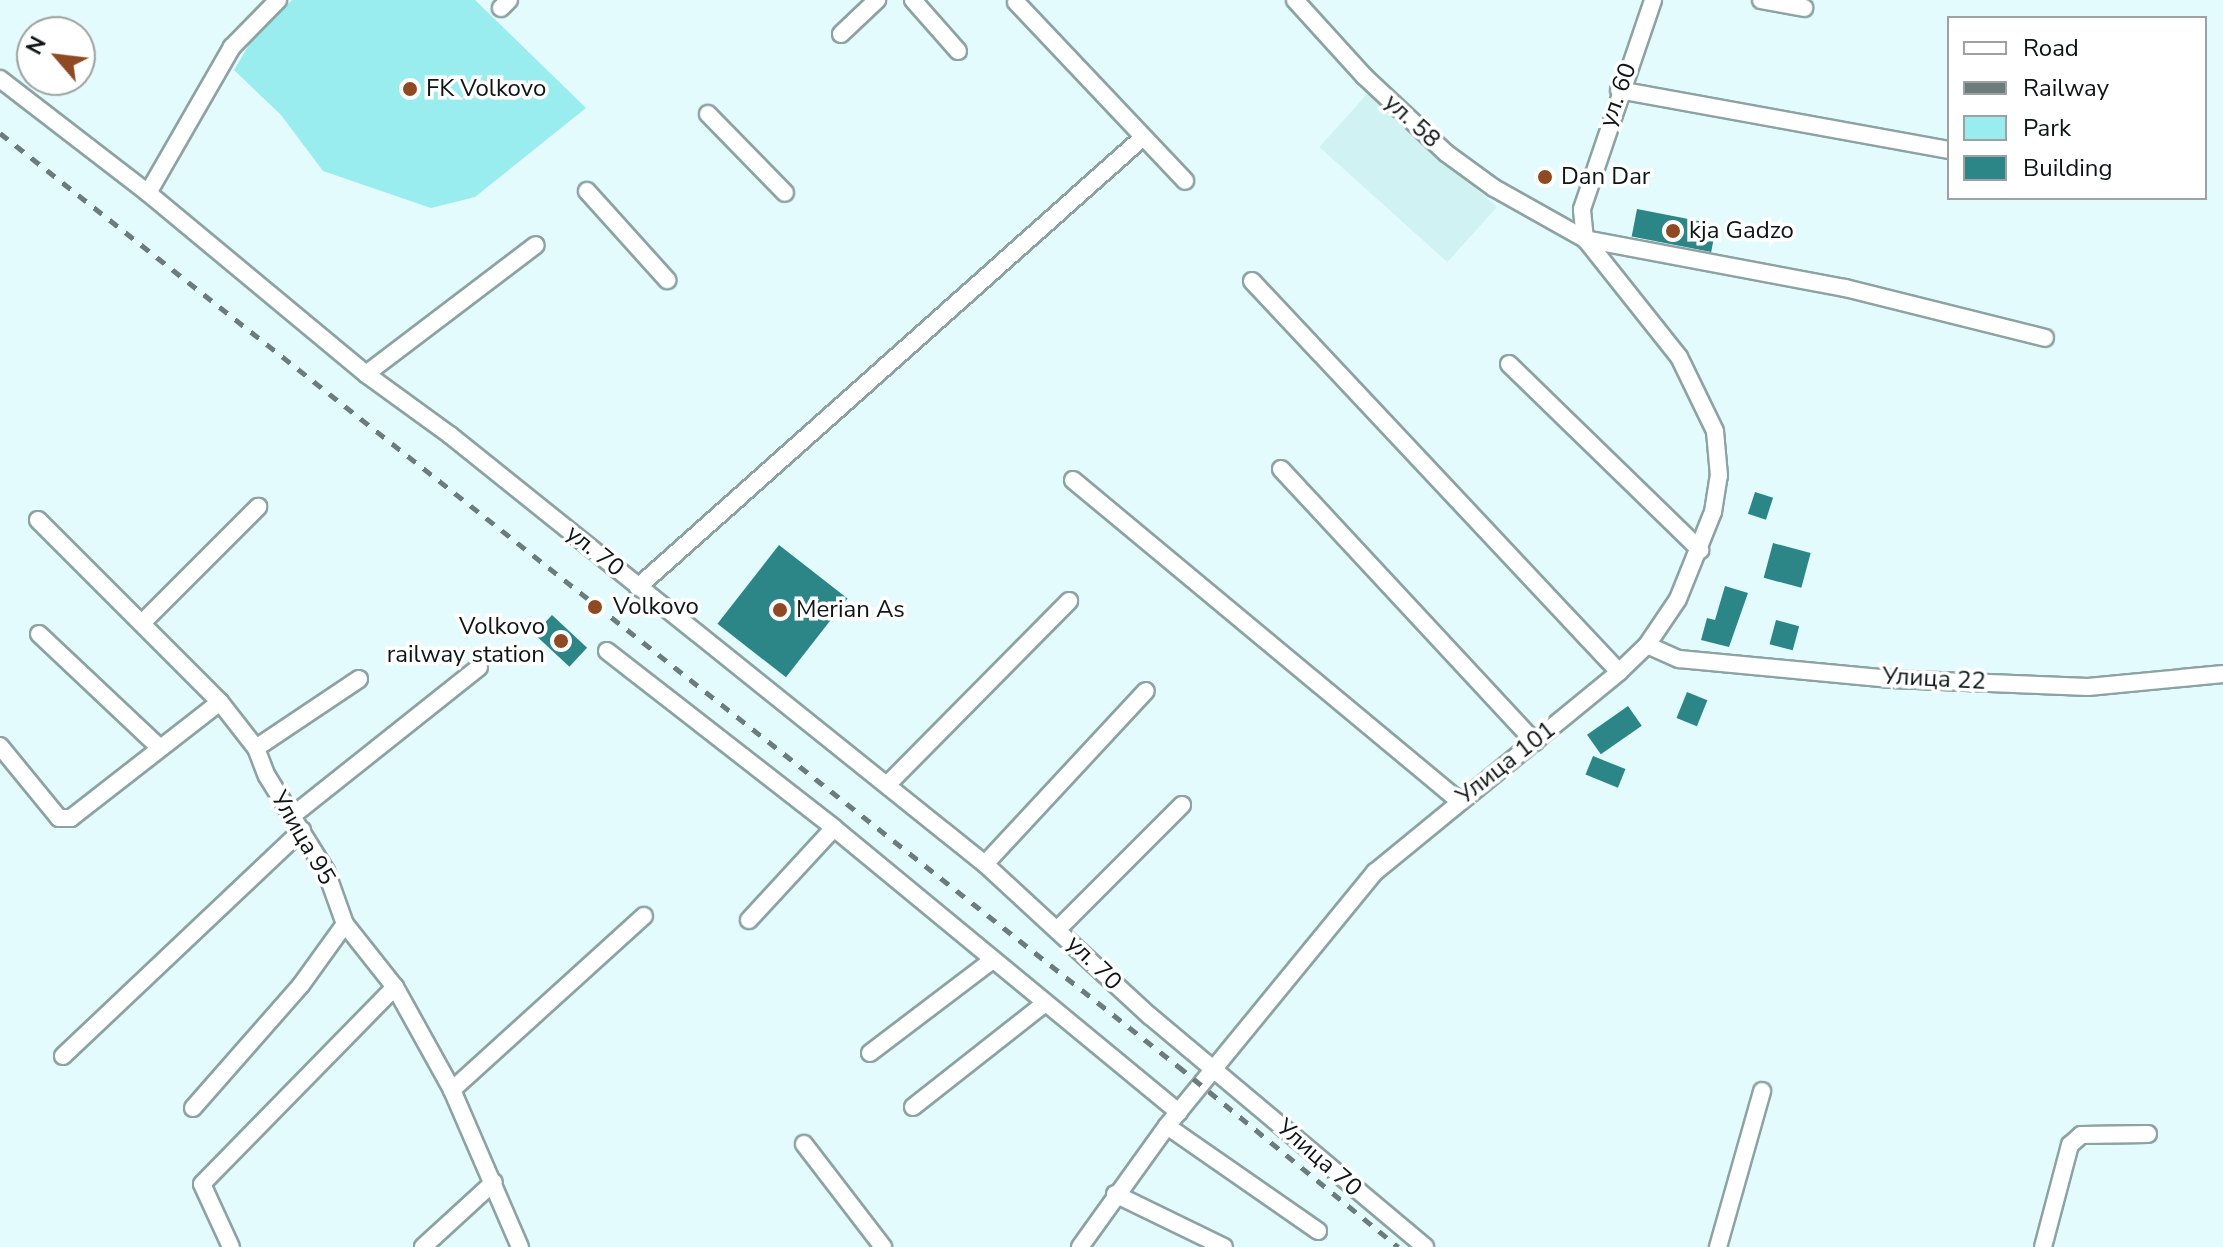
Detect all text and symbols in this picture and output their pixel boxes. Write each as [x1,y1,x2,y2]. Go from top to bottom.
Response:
north arrow [16,16,96,96]
legend [1947,16,2207,200]
text: N [19,31,54,60]
text: Road [2023,32,2079,64]
street label: ул. 60 [1593,59,1643,131]
text: Railway [2023,72,2109,104]
place label: FK Volkovo [426,75,546,103]
marker: FK Volkovo [401,80,419,98]
street label: ул. 58 [1378,88,1446,154]
text: Park [2023,112,2071,144]
text: Building [2023,152,2113,184]
place label: Dan Dar [1561,163,1650,191]
marker: Dan Dar [1536,168,1554,186]
place label: kja Gadzo [1689,217,1794,245]
marker: kja Gadzo [1664,222,1682,240]
street label: ул. 70 [560,519,630,583]
place label: Volkovo [613,593,699,621]
marker: Volkovo [584,596,606,618]
place label: Merian As [796,596,905,624]
marker: Merian As [771,601,789,619]
place label: Volkovo railway station [387,613,545,669]
marker: Volkovo railway station [552,632,570,650]
street label: Улица 22 [1882,662,1986,696]
street label: Улица 101 [1451,715,1561,811]
street label: Улица 95 [265,786,341,890]
street label: ул. 70 [1060,929,1128,997]
street label: Улица 70 [1270,1113,1368,1203]

